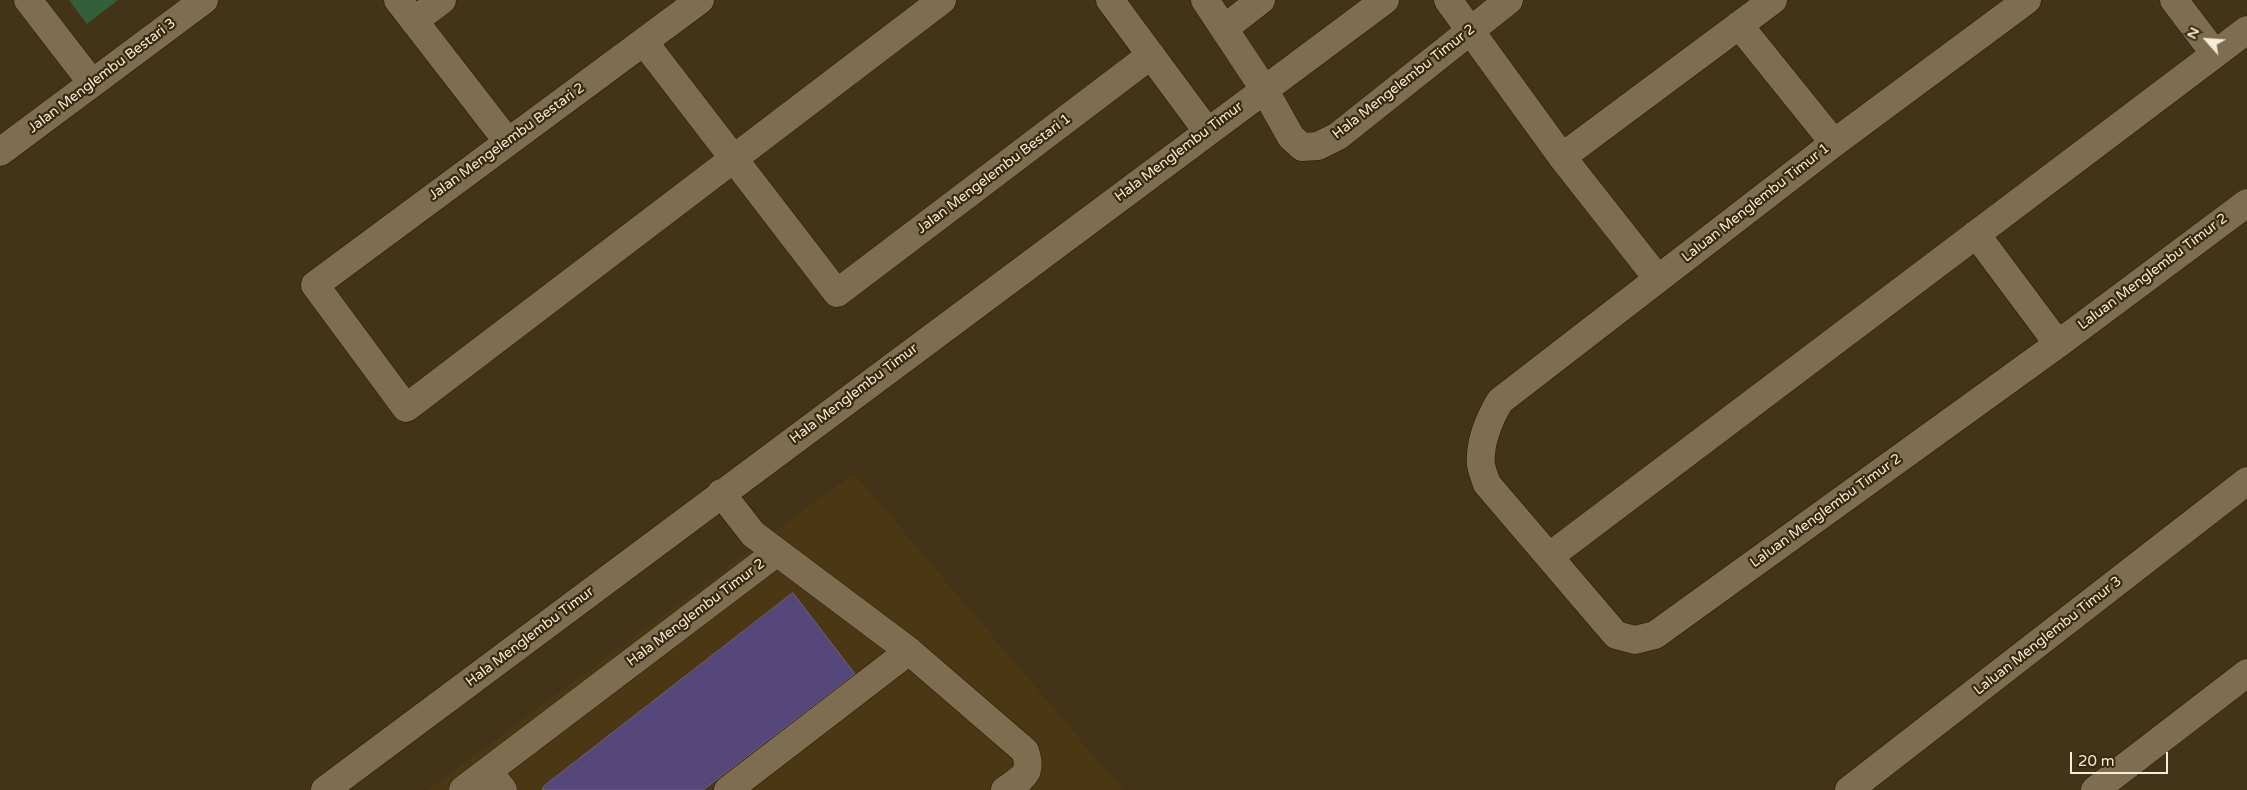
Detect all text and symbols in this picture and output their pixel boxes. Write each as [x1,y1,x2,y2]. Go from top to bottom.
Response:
street label: Jalan Menglembu Bestari 3 [25,15,179,137]
north arrow [2182,15,2232,65]
street label: Hala Mengelembu Timur 2 [1329,21,1479,143]
text: N [2183,24,2203,42]
street label: Jalan Mengelembu Bestari 2 [426,80,588,204]
street label: Hala Menglembu Timur [1112,98,1246,206]
street label: Jalan Mengelembu Bestari 1 [914,111,1074,237]
street label: Laluan Menglembu Timur 1 [1679,140,1833,266]
street label: Laluan Menglembu Timur 2 [2075,210,2231,334]
street label: Hala Menglembu Timur [787,340,921,448]
street label: Laluan Menglembu Timur 2 [1747,450,1905,572]
street label: Hala Menglembu Timur 2 [624,556,768,670]
street label: Laluan Menglembu Timur 3 [1971,573,2125,699]
street label: Hala Menglembu Timur [463,583,597,691]
scale bar [2072,742,2170,774]
text: 20 m [2078,752,2115,770]

